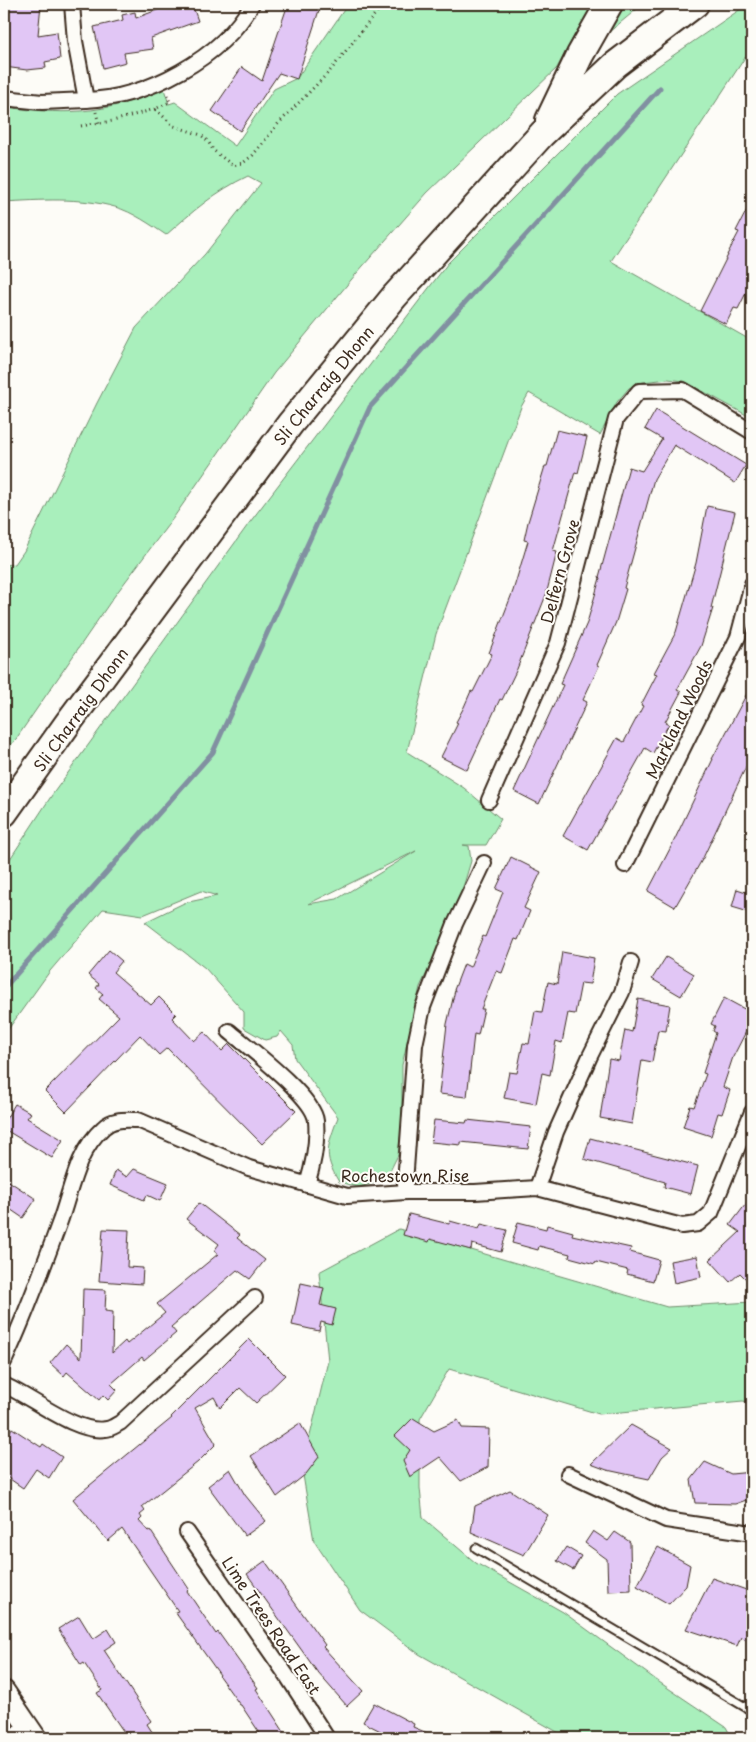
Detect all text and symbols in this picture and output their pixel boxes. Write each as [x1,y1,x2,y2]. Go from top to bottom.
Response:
street label: Sli Charraig Dhonn [267,320,379,450]
street label: Delfern Grove [534,516,584,626]
street label: Sli Charraig Dhonn [27,642,133,776]
street label: Markland Woods [639,656,717,782]
street label: Rochestown Rise [341,1163,469,1187]
street label: Lime Trees Road East [217,1551,327,1699]

